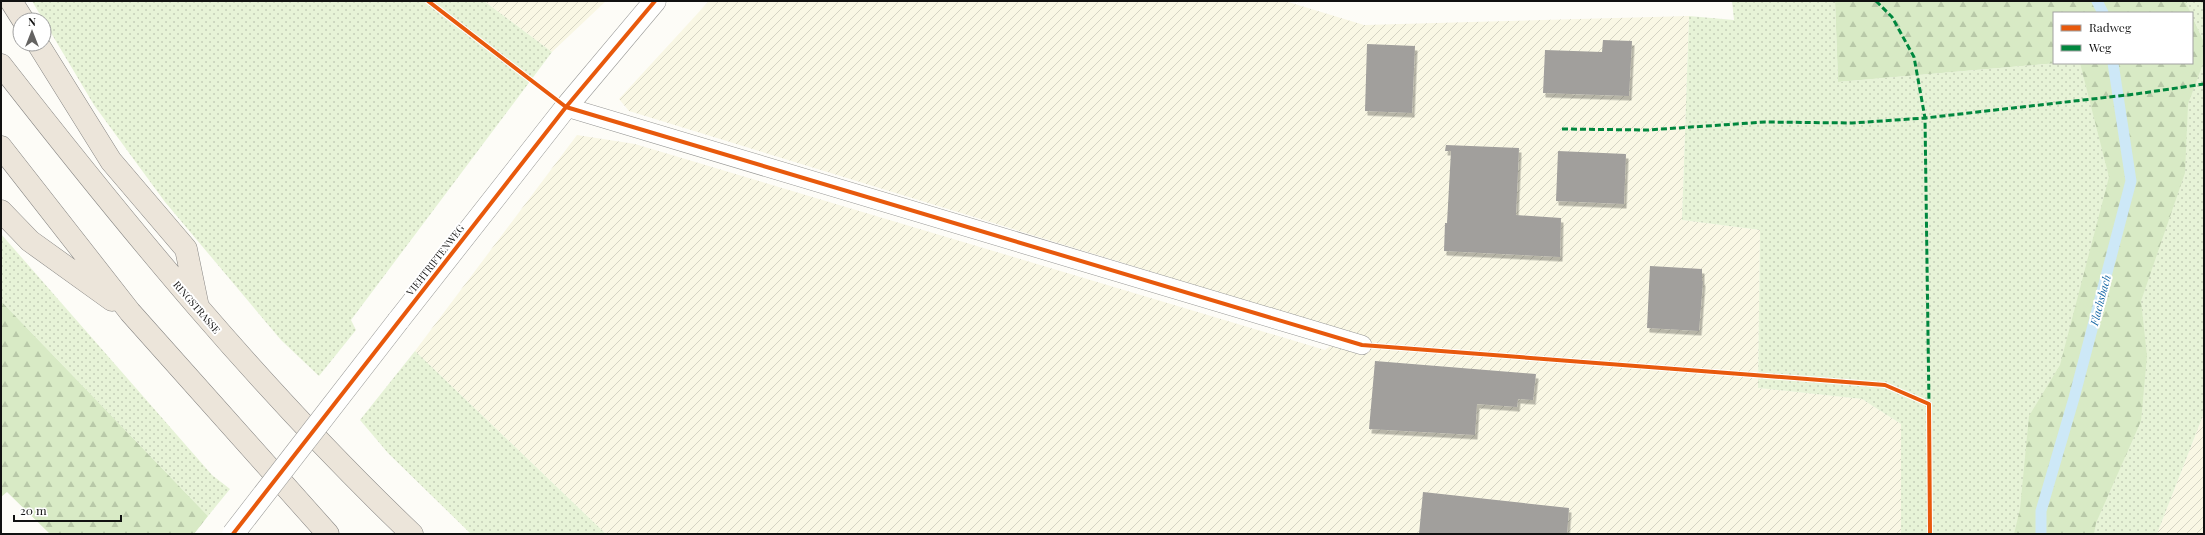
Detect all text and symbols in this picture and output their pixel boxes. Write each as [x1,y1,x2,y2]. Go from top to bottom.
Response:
north arrow [12,12,52,52]
legend [2053,12,2193,64]
text: N [28,14,36,29]
text: Radweg [2089,19,2132,35]
text: Weg [2088,39,2112,55]
street label: VIEHTRIFTENWEG [402,222,467,299]
water label: Flachsbach [2086,273,2114,328]
street label: RINGSTRASSE [170,278,224,336]
scale bar [14,497,121,523]
text: 20 m [20,502,47,518]

